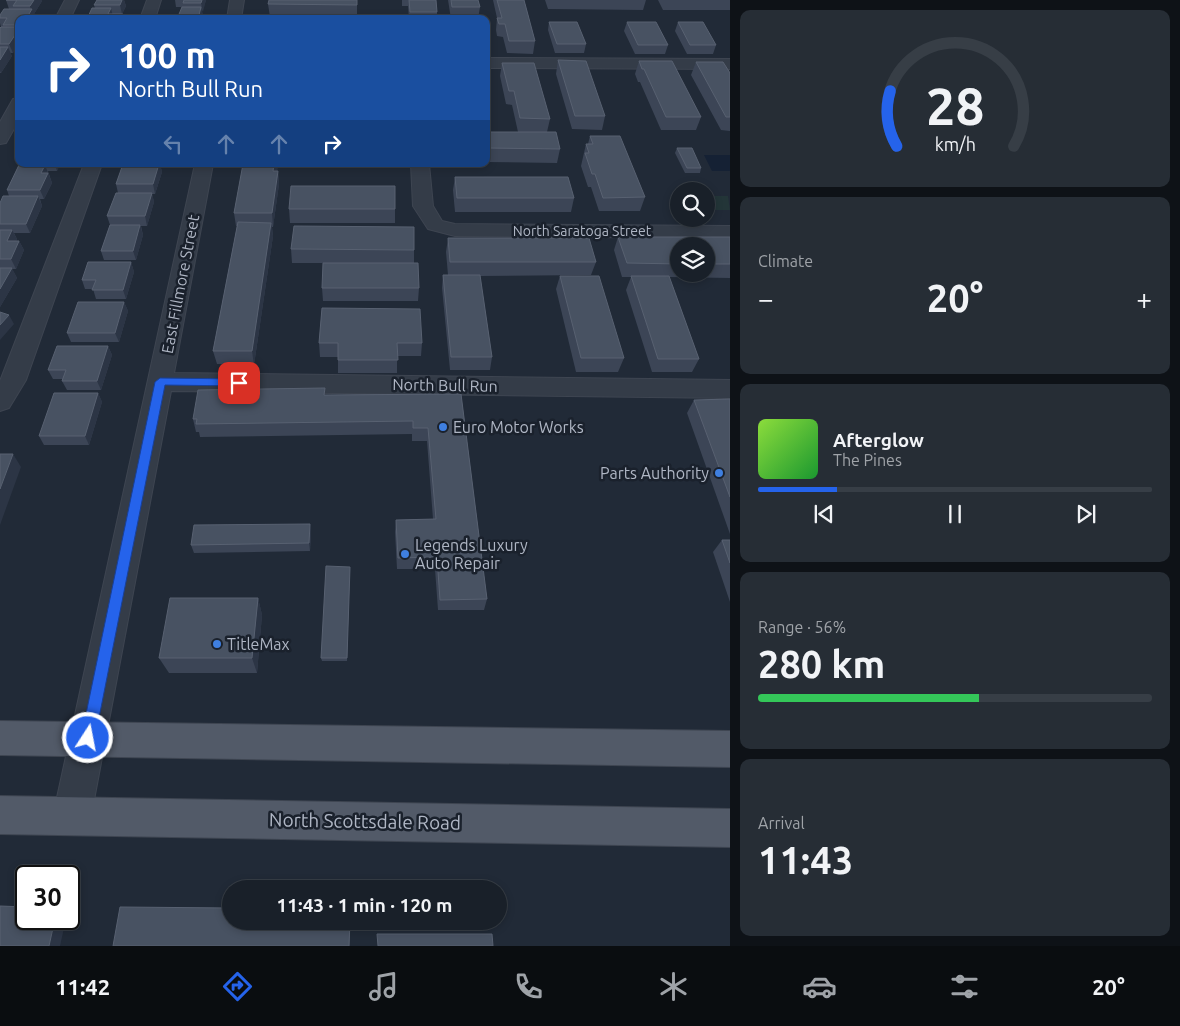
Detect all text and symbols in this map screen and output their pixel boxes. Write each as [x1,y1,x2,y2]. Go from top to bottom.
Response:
icon: right [35,35,100,100]
text: 100 m [118,35,216,75]
text: North Bull Run [118,76,263,101]
text: 28 [926,77,984,135]
icon: left [159,130,187,158]
icon: ahead [212,130,240,158]
icon: ahead [265,130,293,158]
icon: right [318,130,346,158]
text: km/h [934,134,976,154]
map controls [670,182,715,282]
button: search [670,182,715,227]
street label: East Fillmore Street [158,212,202,355]
street label: North Saratoga Street [513,223,652,239]
button: layers [670,237,715,282]
text: Climate [758,252,813,270]
text: 20° [927,277,983,319]
text: − [758,283,774,314]
text: + [1136,283,1152,314]
pin [218,362,260,404]
icon: arrive [225,369,253,397]
street label: North Bull Run [392,375,498,395]
place label: Euro Motor Works [453,418,584,436]
marker: Euro Motor Works [437,421,449,433]
text: Afterglow [833,429,924,451]
text: The Pines [833,451,902,469]
place label: Parts Authority [600,464,709,482]
marker: Parts Authority [713,467,725,479]
icon: previous [810,500,838,528]
icon: pause [941,500,969,528]
icon: next [1072,500,1100,528]
place label: Legends Luxury Auto Repair [415,536,528,572]
marker: Legends Luxury Auto Repair [399,548,411,560]
text: Range · 56% [758,618,846,636]
place label: TitleMax [227,635,290,653]
marker: TitleMax [211,638,223,650]
text: 280 km [758,643,885,685]
position arrow [61,711,113,763]
street label: North Scottsdale Road [269,808,461,834]
text: Arrival [758,814,805,832]
text: 11:43 [758,839,853,881]
speed limit sign: 30 [15,865,80,930]
text: 11:43 · 1 min · 120 m [277,894,452,916]
icon: directions [220,969,255,1004]
icon: music [366,969,401,1004]
icon: phone [511,969,546,1004]
icon: climate [656,969,691,1004]
icon: car [802,969,837,1004]
icon: filters [947,969,982,1004]
text: 11:42 [55,974,110,999]
text: 20° [1092,974,1125,999]

